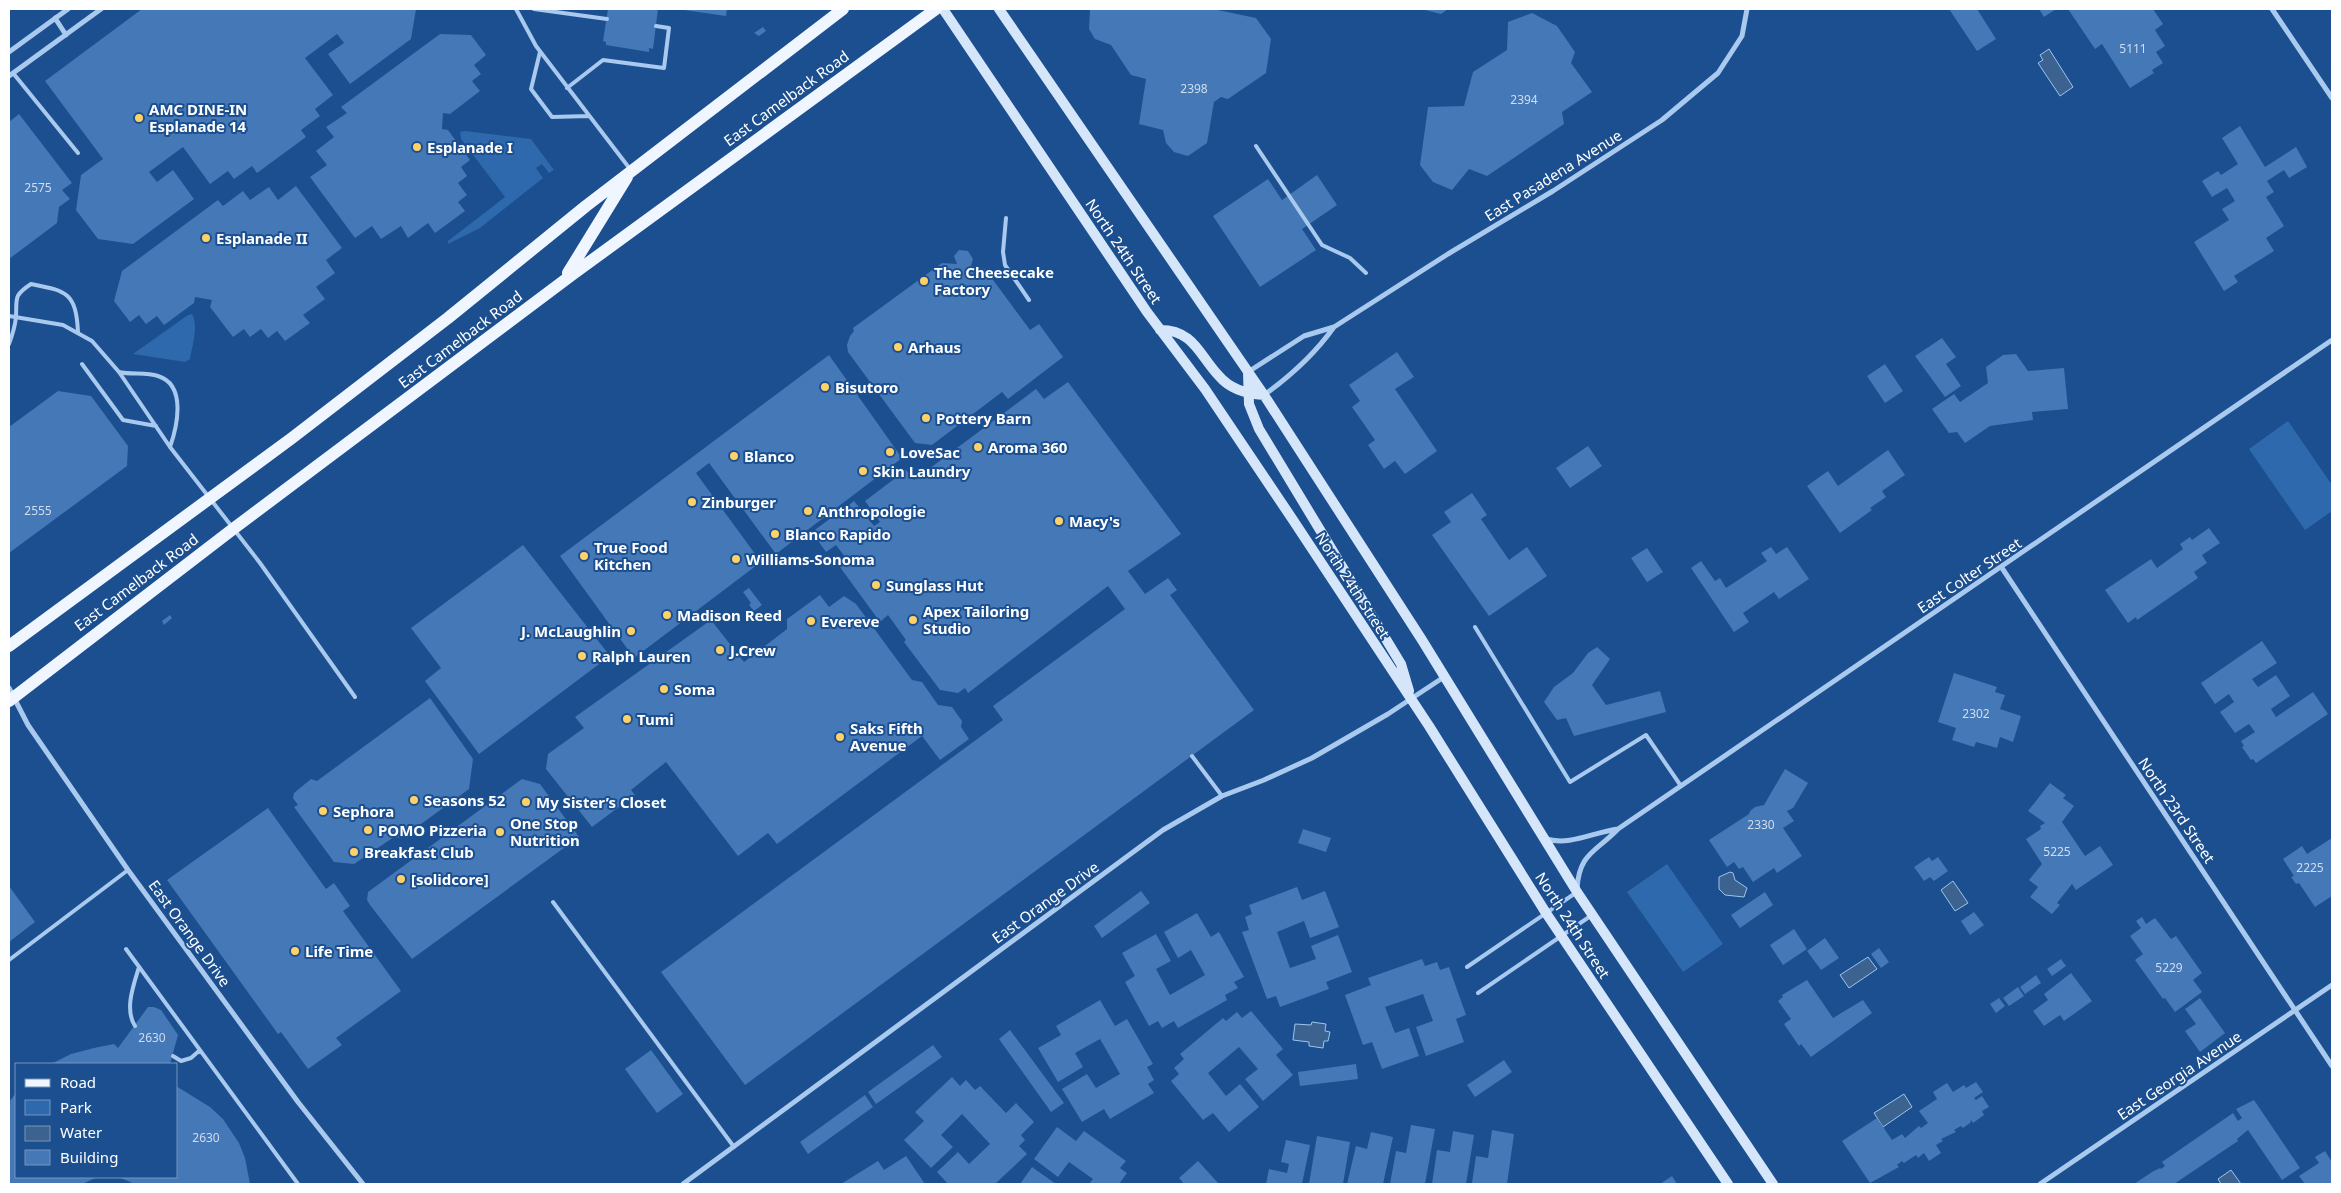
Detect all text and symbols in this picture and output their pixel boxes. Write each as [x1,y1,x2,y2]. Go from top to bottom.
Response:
house number: 5111 [2119,40,2147,57]
street label: East Camelback Road [719,46,853,150]
house number: 2398 [1180,80,1208,97]
house number: 2394 [1510,91,1538,108]
place label: AMC DINE-IN Esplanade 14 [149,99,247,136]
marker: AMC DINE-IN Esplanade 14 [133,112,145,124]
street label: East Pasadena Avenue [1481,125,1625,225]
place label: Esplanade I [427,137,513,157]
marker: Esplanade I [411,141,423,153]
house number: 2575 [24,179,52,196]
street label: North 24th Street [1081,194,1167,308]
place label: Esplanade II [216,228,308,248]
marker: Esplanade II [200,232,212,244]
place label: The Cheesecake Factory [934,262,1054,299]
marker: The Cheesecake Factory [918,275,930,287]
street label: East Camelback Road [394,286,526,392]
place label: Arhaus [908,337,961,357]
marker: Arhaus [892,341,904,353]
place label: Bisutoro [835,377,898,397]
marker: Bisutoro [819,381,831,393]
place label: Pottery Barn [936,408,1031,428]
marker: Pottery Barn [920,412,932,424]
place label: Aroma 360 [988,437,1068,457]
marker: Aroma 360 [972,441,984,453]
place label: LoveSac [900,442,960,462]
place label: Blanco [744,446,794,466]
marker: LoveSac [884,446,896,458]
marker: Blanco [728,450,740,462]
place label: Skin Laundry [873,461,971,481]
marker: Skin Laundry [857,465,869,477]
place label: Zinburger [702,492,776,512]
marker: Zinburger [686,496,698,508]
place label: Anthropologie [818,501,926,521]
house number: 2555 [24,502,52,519]
marker: Anthropologie [802,505,814,517]
place label: Macy's [1069,511,1120,531]
marker: Macy's [1053,515,1065,527]
place label: Blanco Rapido [785,524,891,544]
marker: Blanco Rapido [769,528,781,540]
street label: North 24th Street [1311,528,1395,642]
street label: East Camelback Road [70,529,202,635]
street label: East Colter Street [1913,532,2025,617]
place label: True Food Kitchen [594,537,668,574]
place label: Williams-Sonoma [746,549,875,569]
marker: True Food Kitchen [578,550,590,562]
marker: Williams-Sonoma [730,553,742,565]
place label: Sunglass Hut [886,575,984,595]
marker: Sunglass Hut [870,579,882,591]
place label: Apex Tailoring Studio [923,601,1029,638]
place label: Madison Reed [677,605,782,625]
marker: Madison Reed [661,609,673,621]
place label: Evereve [821,611,880,631]
marker: Apex Tailoring Studio [907,614,919,626]
marker: Evereve [805,615,817,627]
place label: J. McLaughlin [519,621,621,641]
marker: J. McLaughlin [625,625,637,637]
place label: J.Crew [728,640,776,660]
marker: J.Crew [714,644,726,656]
place label: Ralph Lauren [592,646,691,666]
marker: Ralph Lauren [576,650,588,662]
place label: Soma [674,679,715,699]
marker: Soma [658,683,670,695]
house number: 2302 [1962,705,1990,722]
place label: Tumi [637,709,674,729]
marker: Tumi [621,713,633,725]
place label: Saks Fifth Avenue [850,718,923,755]
marker: Saks Fifth Avenue [834,731,846,743]
street label: North 23rd Street [2134,753,2220,867]
place label: Seasons 52 [424,790,506,810]
place label: My Sister’s Closet [536,792,667,812]
marker: Seasons 52 [408,794,420,806]
marker: My Sister’s Closet [520,796,532,808]
place label: Sephora [333,801,394,821]
marker: Sephora [317,805,329,817]
place label: One Stop Nutrition [510,813,580,850]
house number: 2330 [1747,816,1775,833]
place label: POMO Pizzeria [378,820,487,840]
marker: POMO Pizzeria [362,824,374,836]
marker: One Stop Nutrition [494,826,506,838]
place label: Breakfast Club [364,842,474,862]
house number: 5225 [2043,843,2071,860]
marker: Breakfast Club [348,846,360,858]
street label: East Orange Drive [988,857,1102,947]
house number: 2225 [2296,859,2324,876]
street label: North 24th Street [1531,868,1615,982]
place label: [solidcore] [411,869,489,889]
marker: [solidcore] [395,873,407,885]
street label: East Orange Drive [145,876,235,990]
place label: Life Time [305,941,373,961]
marker: Life Time [289,945,301,957]
house number: 5229 [2155,959,2183,976]
street label: East Georgia Avenue [2113,1026,2245,1124]
house number: 2630 [138,1029,166,1046]
legend [15,1063,178,1178]
text: Road [60,1072,96,1092]
text: Park [60,1097,92,1117]
text: Water [60,1122,102,1142]
house number: 2630 [192,1129,220,1146]
text: Building [60,1147,118,1167]

